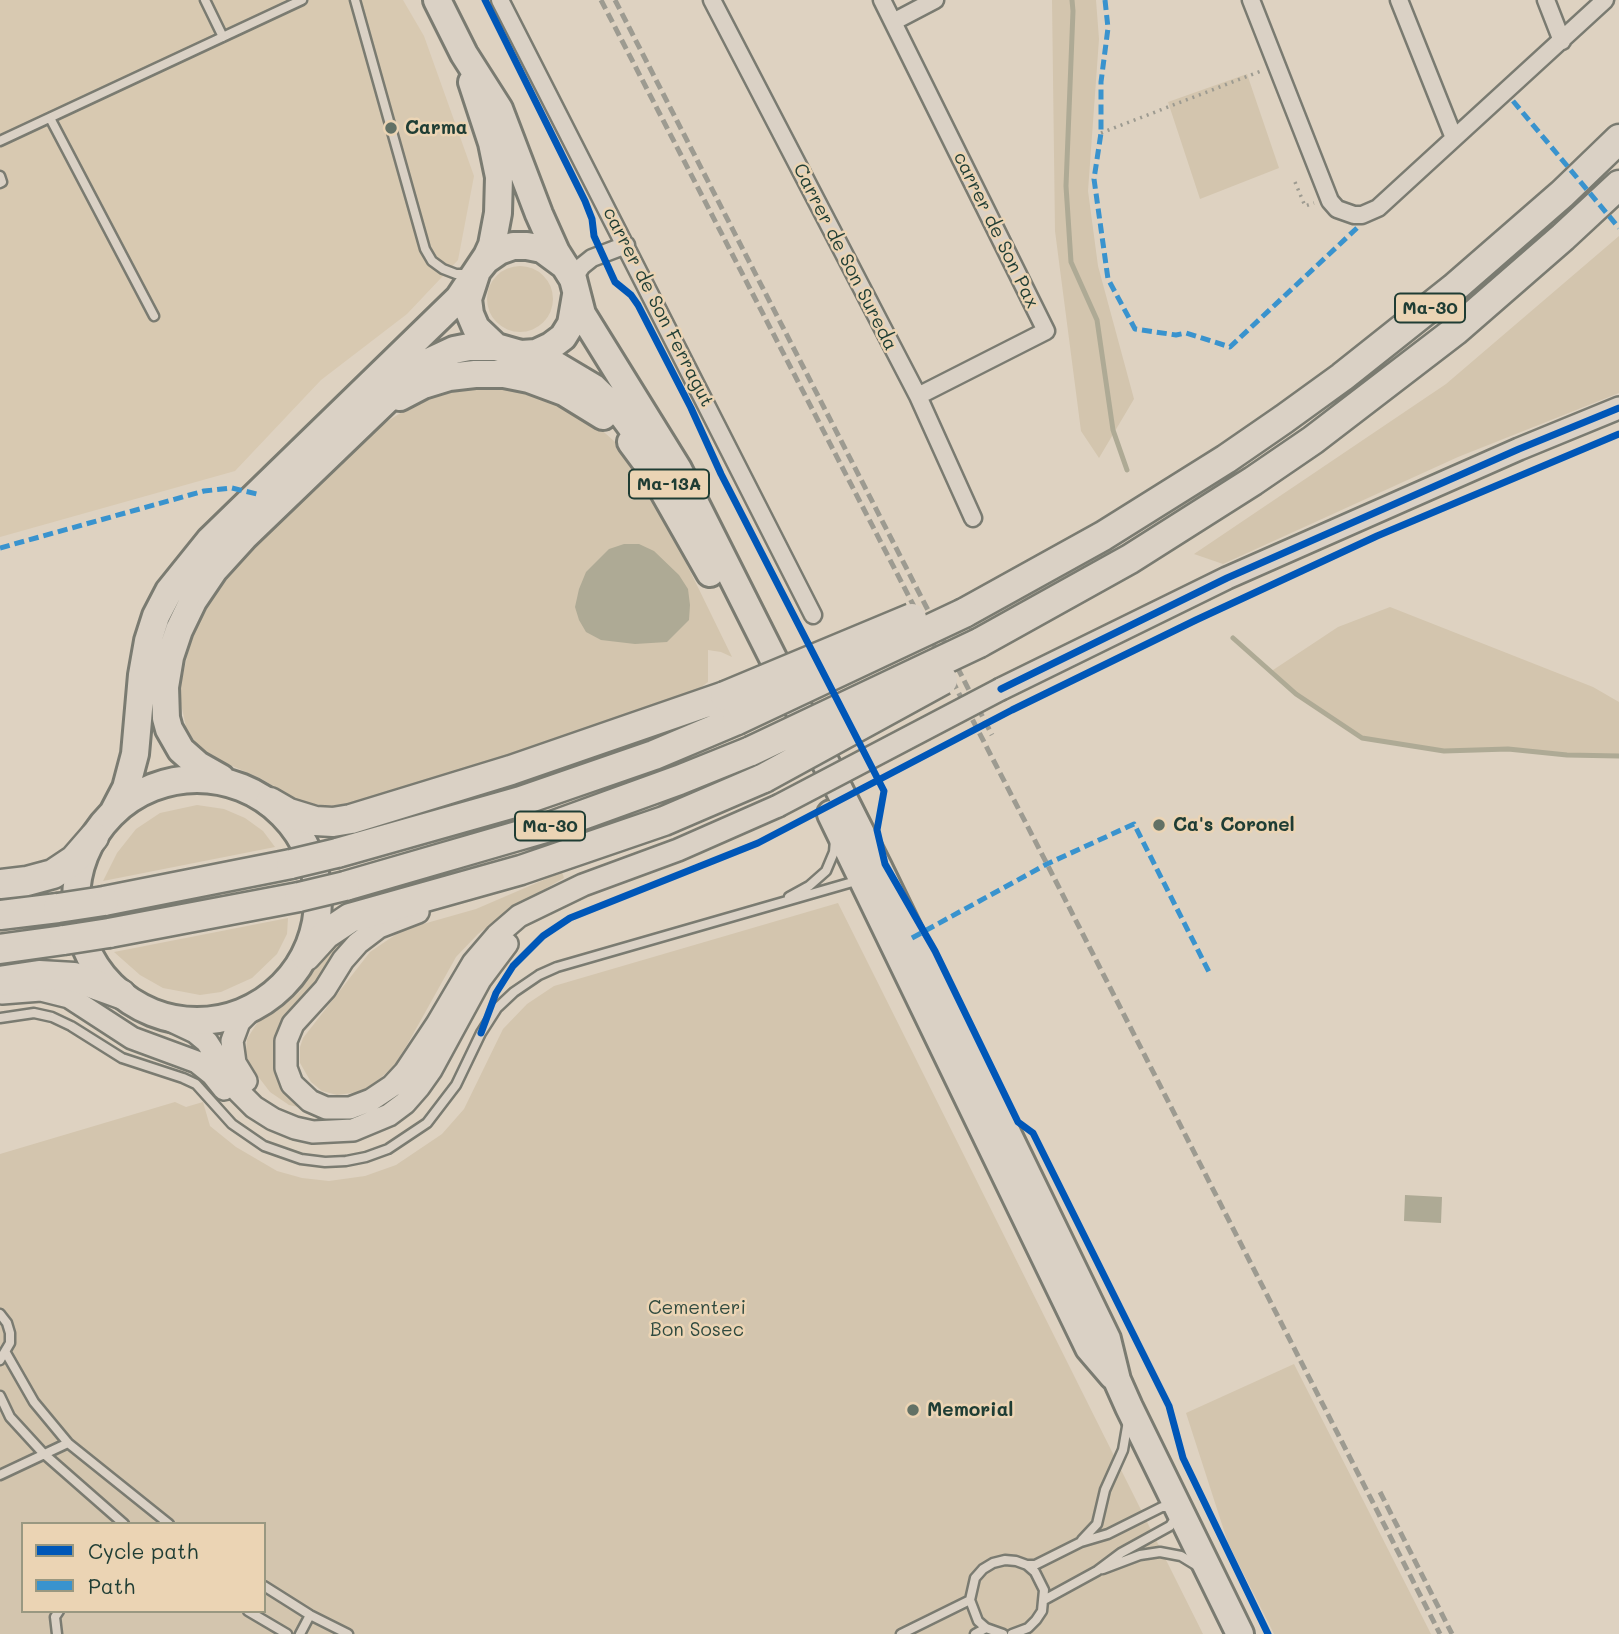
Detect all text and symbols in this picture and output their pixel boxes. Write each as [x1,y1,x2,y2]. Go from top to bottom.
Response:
place label: Carma [405,117,467,139]
marker: Carma [383,120,399,136]
street label: carrer de Son Pax [948,148,1044,312]
street label: Carrer de Son Sureda [788,160,902,354]
street label: carrer de Son Ferragut [598,203,718,411]
road number: Ma-30 [1395,294,1465,322]
road number: Ma-13A [629,470,709,498]
road number: Ma-30 [515,812,585,840]
place label: Ca's Coronel [1173,814,1295,836]
marker: Ca's Coronel [1151,817,1167,833]
park label: Cementeri Bon Sosec [648,1297,746,1341]
place label: Memorial [927,1399,1013,1421]
marker: Memorial [905,1402,921,1418]
legend [21,1522,266,1613]
text: Cycle path [88,1537,198,1564]
text: Path [88,1572,135,1599]

